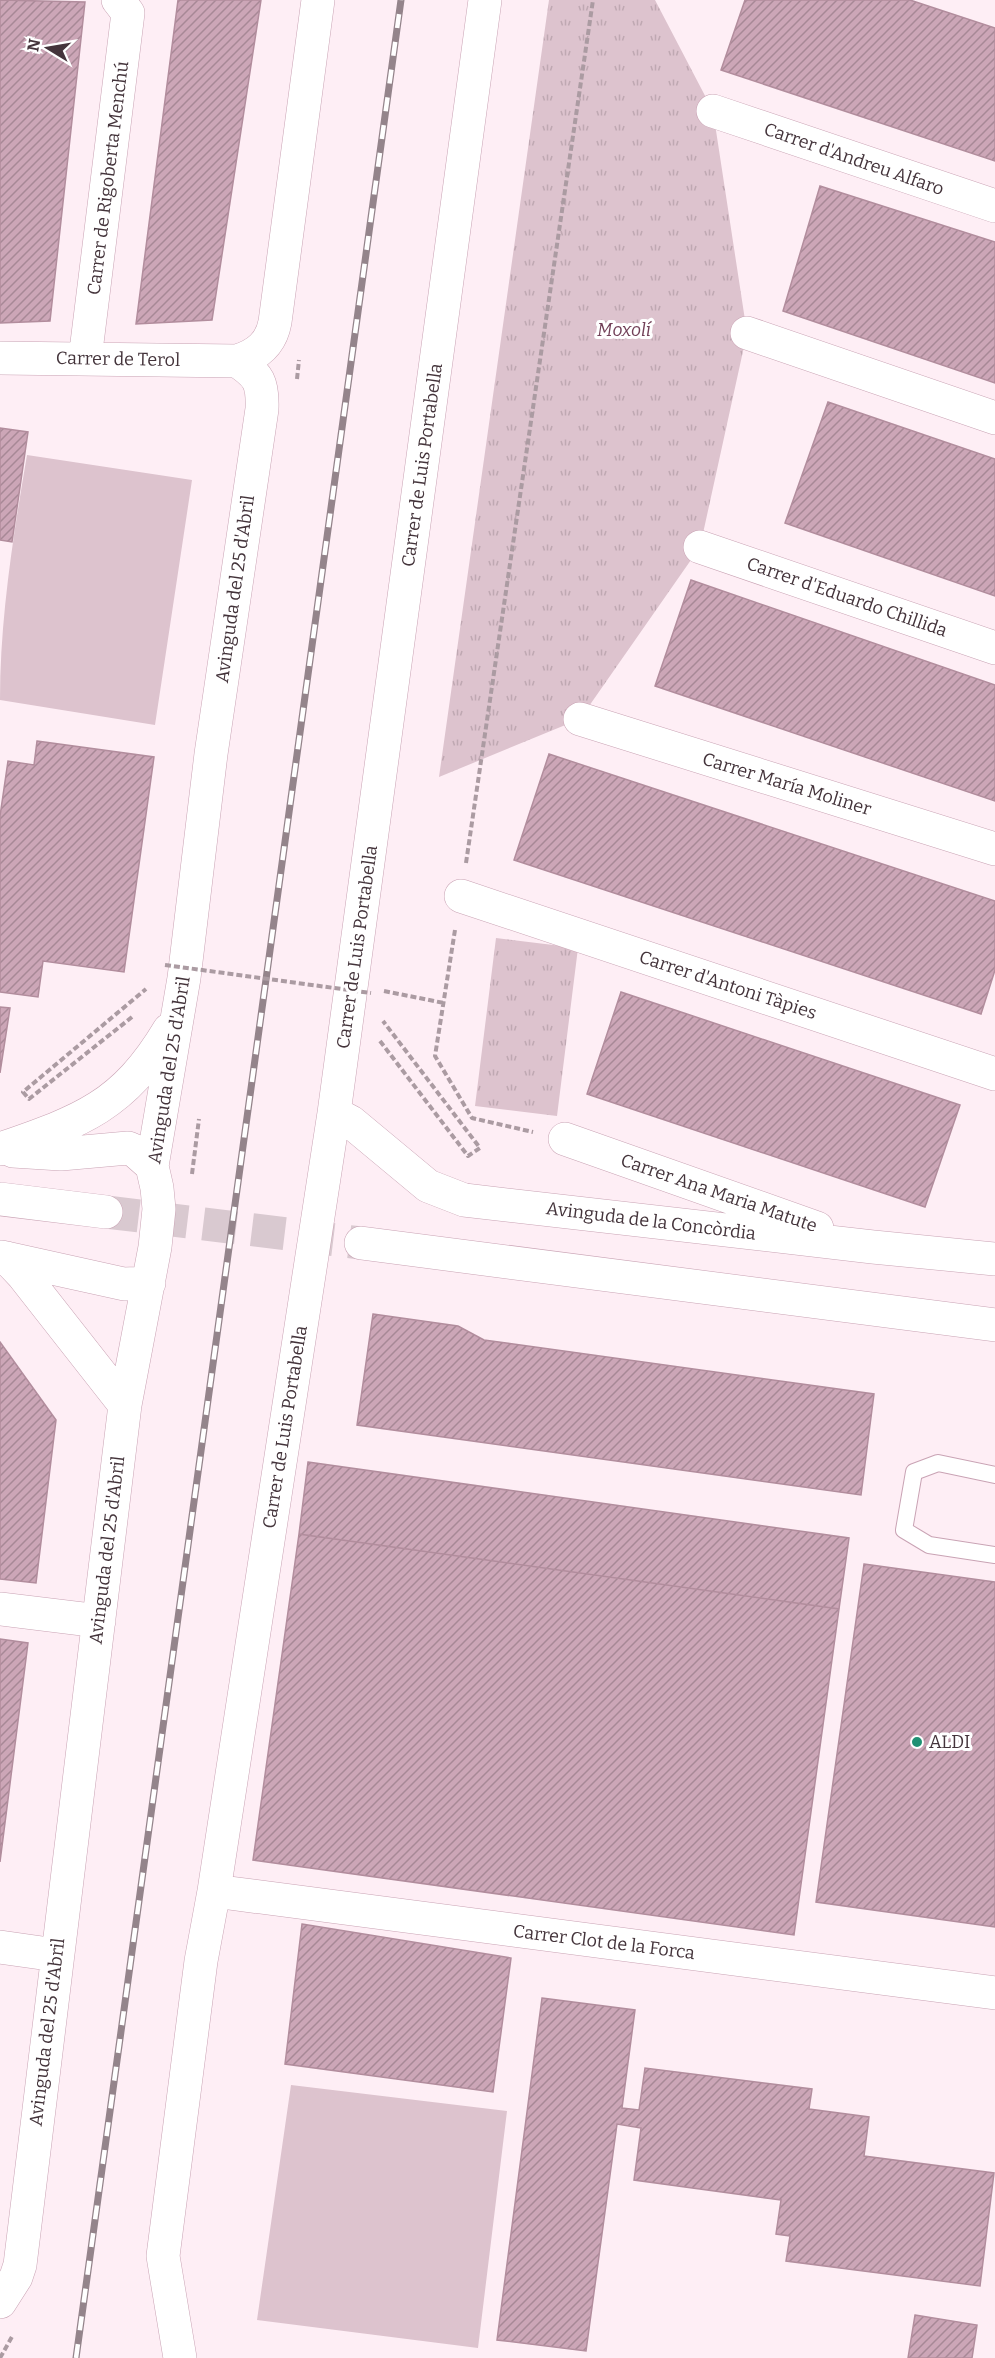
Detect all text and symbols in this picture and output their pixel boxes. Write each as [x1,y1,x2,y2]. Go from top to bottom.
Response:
north arrow [18,18,78,78]
text: N [23,37,44,53]
street label: Carrer de Rigoberta Menchú [83,60,133,296]
street label: Carrer d'Andreu Alfaro [761,118,947,200]
park label: Moxolí [597,319,653,341]
street label: Carrer de Terol [56,347,180,371]
street label: Carrer de Luis Portabella [397,362,447,568]
street label: Avinguda del 25 d'Abril [211,494,259,684]
street label: Carrer d'Eduardo Chillida [744,552,950,642]
street label: Carrer María Moliner [700,748,874,820]
street label: Carrer de Luis Portabella [332,844,382,1050]
street label: Carrer d'Antoni Tàpies [637,946,819,1024]
street label: Avinguda del 25 d'Abril [143,975,195,1165]
street label: Carrer Ana Maria Matute [618,1149,820,1237]
street label: Avinguda de la Concòrdia [545,1197,757,1245]
street label: Carrer de Luis Portabella [258,1324,312,1530]
street label: Avinguda del 25 d'Abril [85,1455,129,1645]
place label: ALDI [929,1731,970,1753]
marker: ALDI [910,1735,924,1749]
street label: Carrer Clot de la Forca [512,1920,696,1964]
street label: Avinguda del 25 d'Abril [25,1937,69,2127]

